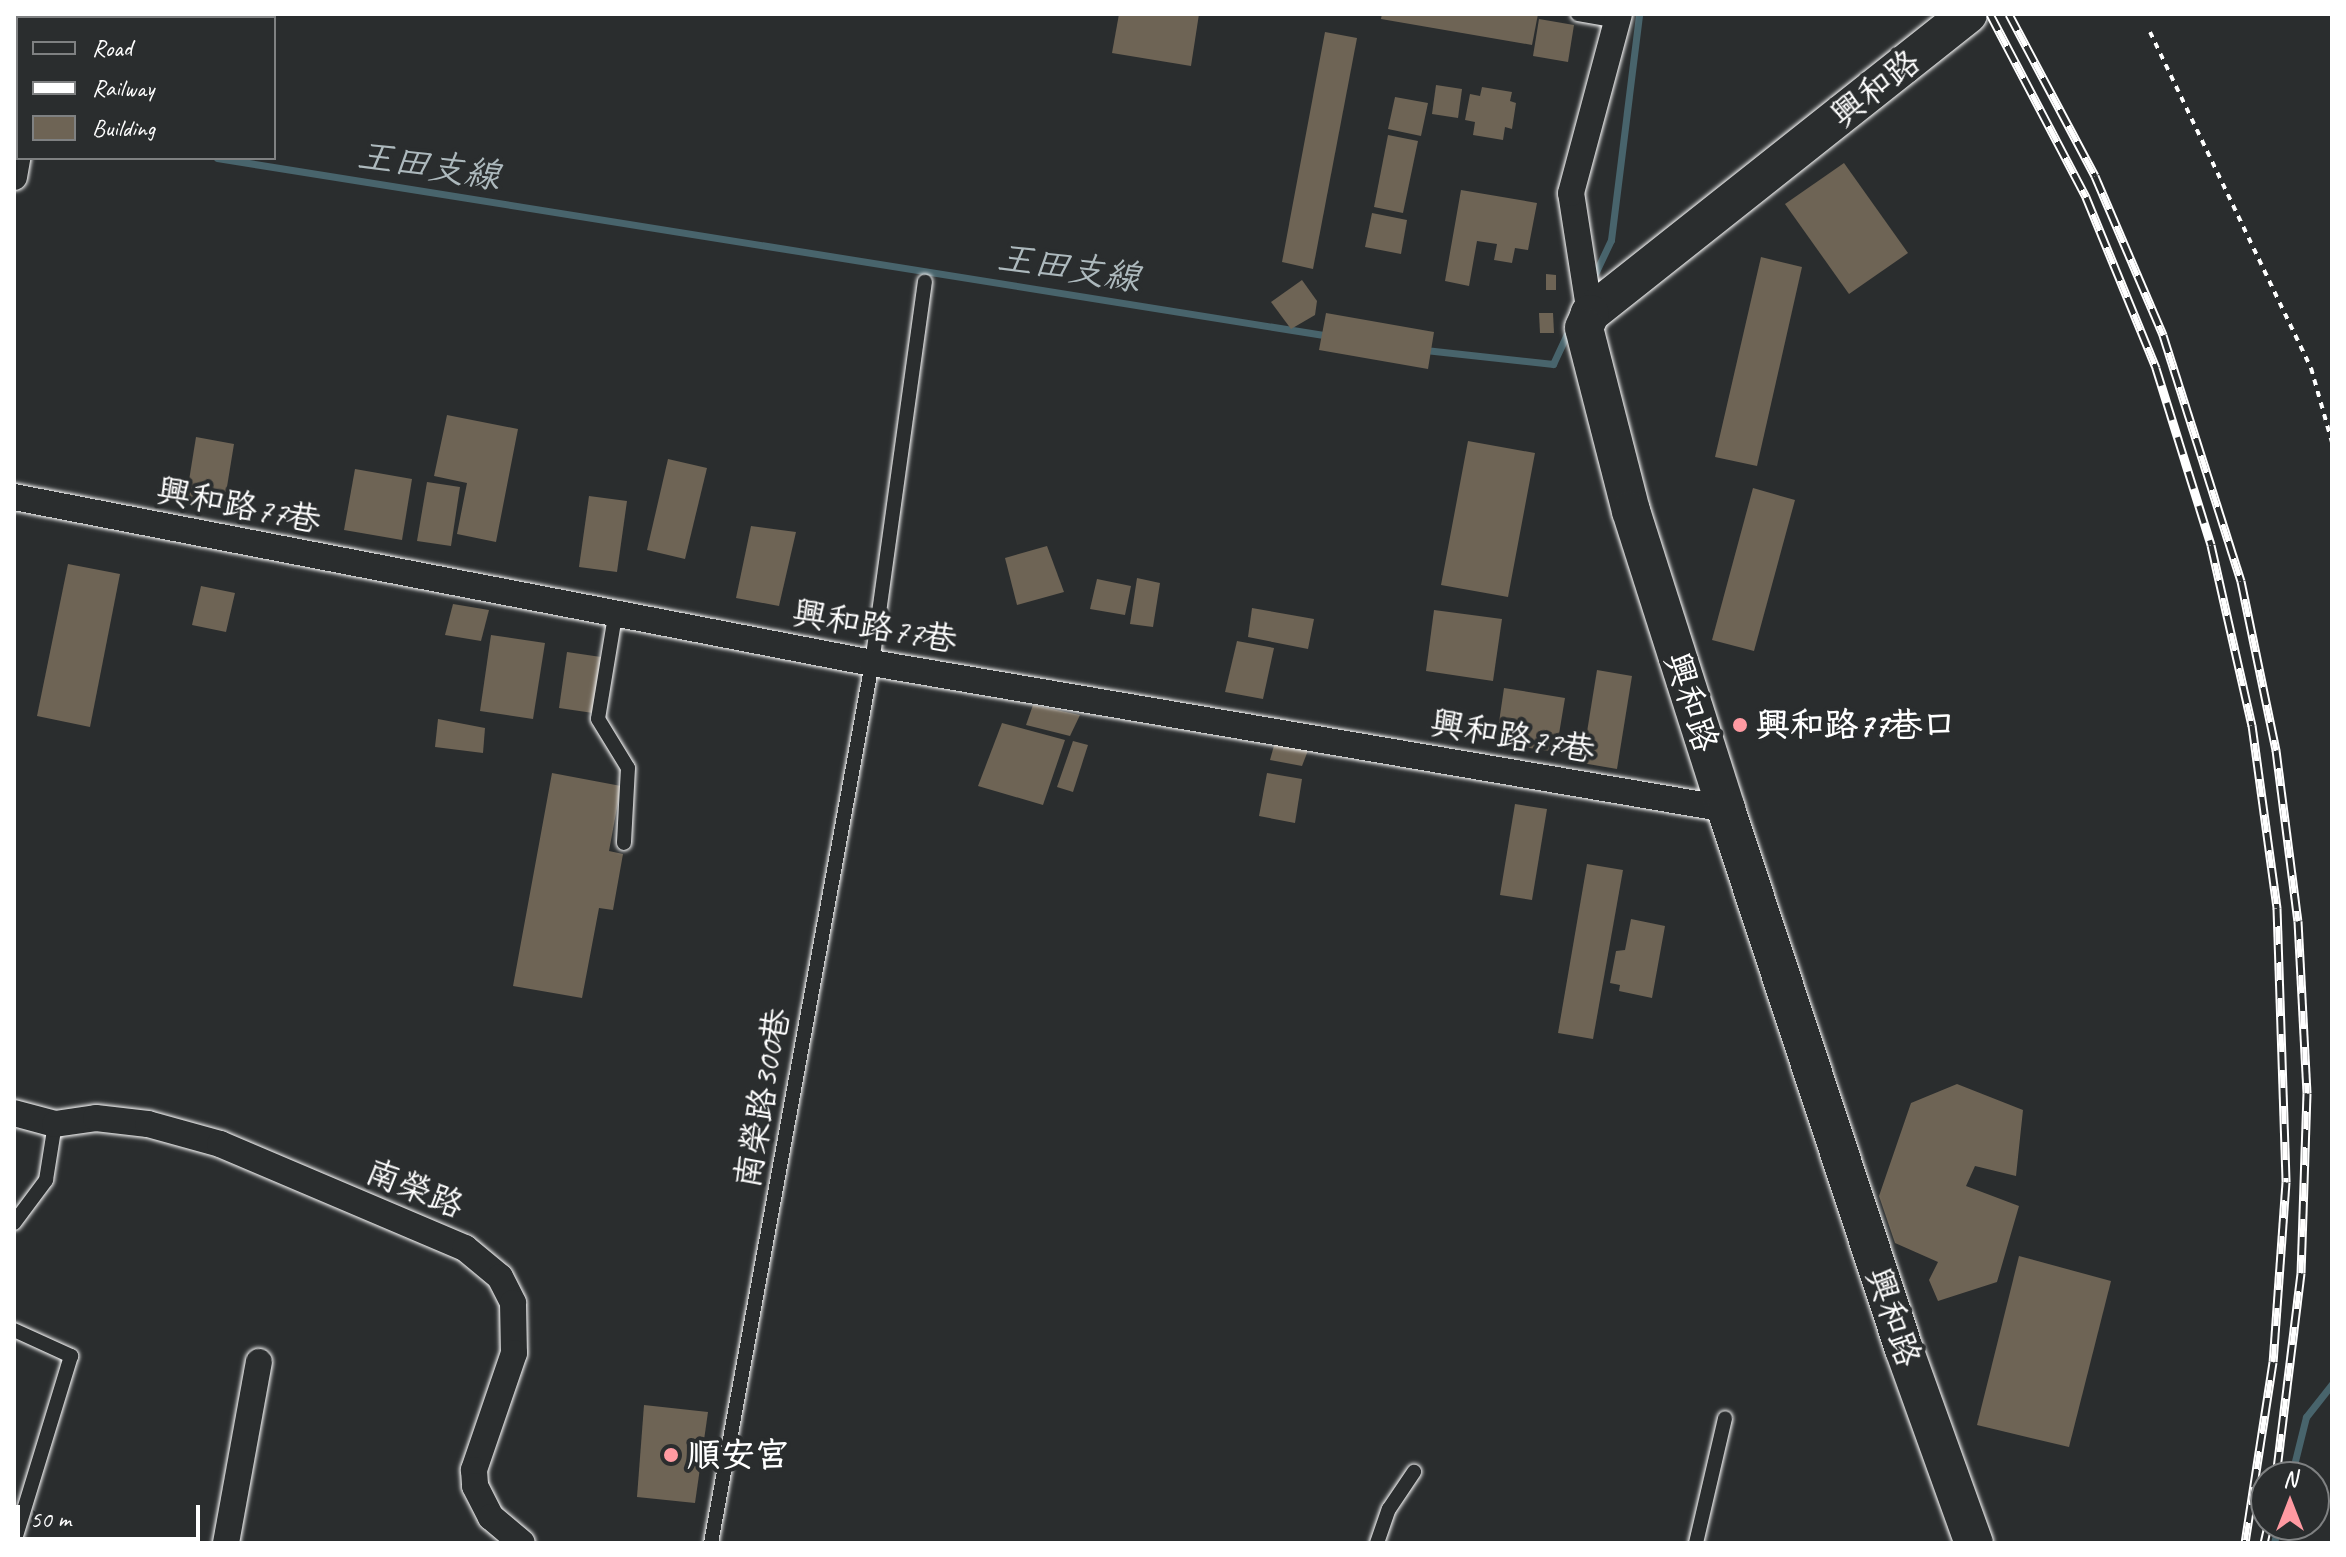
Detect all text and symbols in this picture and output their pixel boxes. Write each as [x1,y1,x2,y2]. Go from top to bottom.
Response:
legend [16,16,276,160]
text: Road [92,33,132,63]
street label: 興和路 [1822,41,1928,135]
text: Railway [92,73,154,103]
text: Building [92,113,155,143]
water label: 王田支線 [355,133,503,199]
water label: 王田支線 [995,235,1143,301]
street label: 興和路77巷 [153,469,325,541]
street label: 興和路77巷 [789,591,961,661]
street label: 興和路 [1657,647,1727,757]
street label: 興和路77巷 [1427,701,1599,771]
place label: 興和路77巷口 [1756,705,1956,745]
marker: 興和路77巷口 [1731,716,1749,734]
street label: 南榮路300巷 [726,1005,798,1191]
street label: 南榮路 [360,1150,470,1226]
street label: 興和路 [1858,1262,1930,1372]
place label: 順安宮 [687,1435,789,1475]
marker: 順安宮 [662,1446,680,1464]
north arrow [2250,1461,2330,1541]
text: N [2283,1465,2297,1493]
scale bar [20,1489,204,1539]
text: 50 m [30,1504,71,1534]

